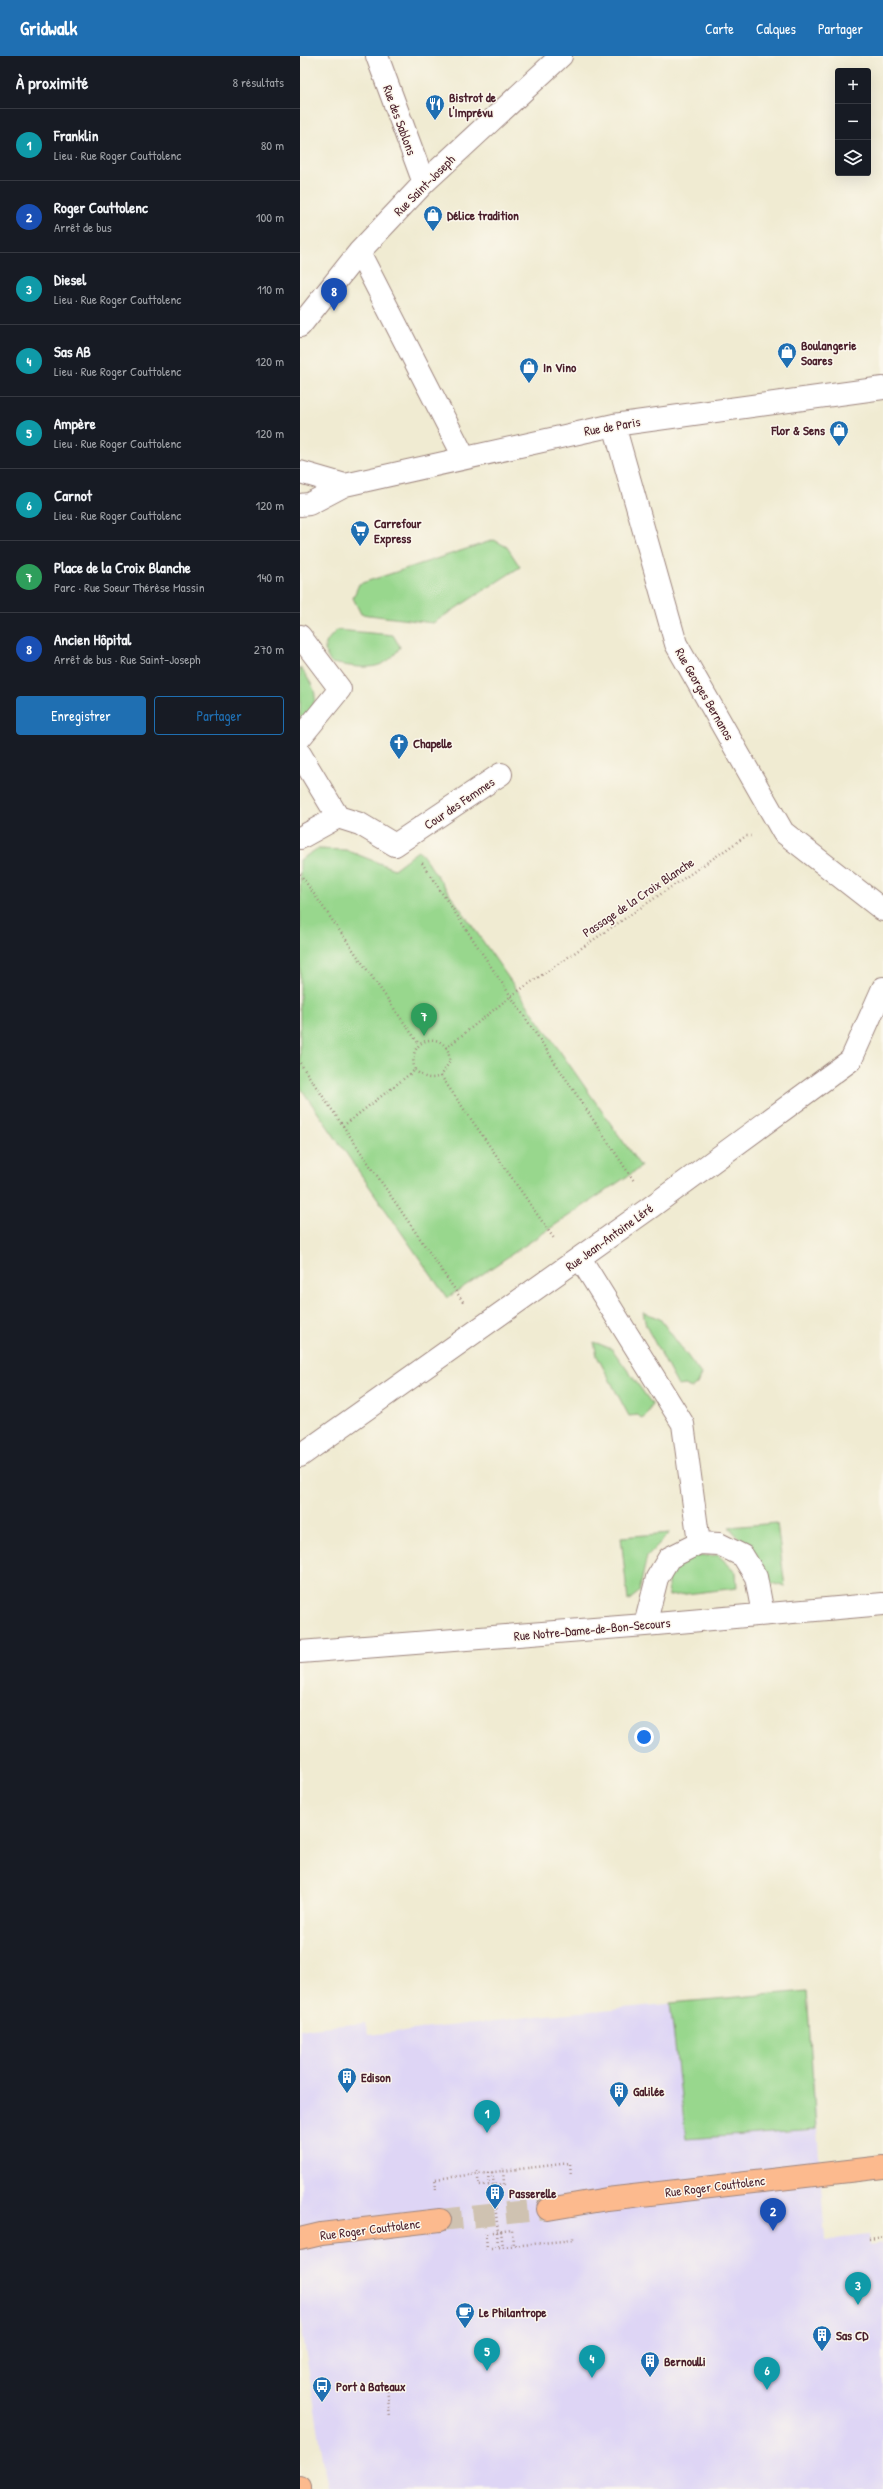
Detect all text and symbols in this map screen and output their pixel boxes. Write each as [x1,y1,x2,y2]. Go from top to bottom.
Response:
text: Gridwalk [20,15,77,41]
text: Carte [705,19,734,38]
text: Calques [756,19,796,38]
text: Partager [818,19,863,38]
map controls [835,68,871,176]
button: + [835,68,871,104]
text: À proximité [16,71,88,94]
text: 8 résultats [232,73,284,91]
street label: Rue des Sablons [379,82,421,158]
place label: Bistrot de l'Imprévu [449,88,497,122]
restaurant icon: Bistrot de l'Imprévu [424,93,446,121]
button: − [835,104,871,140]
text: Franklin [54,125,98,146]
text: 1 [27,136,31,154]
text: 80 m [261,136,284,154]
button: layers [835,140,871,176]
text: Lieu · Rue Roger Couttolenc [54,146,181,164]
street label: Rue Saint-Joseph [389,150,459,220]
text: Roger Couttolenc [54,197,148,218]
shop icon: Délice tradition [422,204,444,232]
place label: Délice tradition [447,206,519,224]
text: 2 [26,208,32,226]
text: 100 m [256,208,284,226]
text: Arrêt de bus [54,218,112,236]
text: Diesel [54,269,86,290]
pin: 8 [321,278,347,311]
text: 3 [26,280,32,298]
text: 110 m [257,280,284,298]
text: Lieu · Rue Roger Couttolenc [54,290,181,308]
place label: Boulangerie Soares [801,336,857,369]
text: Sas AB [54,341,91,362]
shop icon: Boulangerie Soares [776,341,798,369]
text: 4 [27,352,31,370]
text: 120 m [256,352,284,370]
shop icon: In Vino [518,356,540,384]
place label: In Vino [543,358,577,376]
text: Lieu · Rue Roger Couttolenc [54,362,181,380]
street label: Rue de Paris [582,412,642,440]
text: Ampère [54,413,96,434]
shop icon: Flor & Sens [828,419,850,447]
place label: Flor & Sens [771,421,825,439]
text: 5 [26,424,32,442]
text: 120 m [256,424,284,442]
text: Lieu · Rue Roger Couttolenc [54,434,181,452]
text: Carnot [54,485,92,506]
text: 6 [26,496,32,514]
text: 120 m [256,496,284,514]
text: Lieu · Rue Roger Couttolenc [54,506,181,524]
place label: Carrefour Express [374,514,423,548]
supermarket icon: Carrefour Express [349,519,371,547]
text: Place de la Croix Blanche [54,557,191,578]
text: 7 [26,568,32,586]
text: 140 m [257,568,284,586]
text: Parc · Rue Soeur Thérèse Massin [54,578,205,596]
text: Ancien Hôpital [54,629,131,650]
text: 8 [26,640,32,658]
text: 270 m [254,640,284,658]
street label: Rue Georges Bernanos [671,645,739,743]
text: Arrêt de bus · Rue Saint-Joseph [54,650,200,668]
button: Enregistrer [16,696,146,735]
button: Partager [154,696,284,735]
church icon: Chapelle [388,732,410,760]
place label: Chapelle [413,734,453,753]
street label: Cour des Femmes [420,773,498,833]
street label: Passage de la Croix Blanche [579,853,697,941]
pin: 7 [411,1003,437,1036]
street label: Rue Jean-Antoine Léré [561,1199,657,1275]
street label: Rue Notre-Dame-de-Bon-Secours [513,1613,671,1645]
your location [634,1727,654,1747]
building icon: Edison [336,2066,358,2094]
place label: Edison [361,2068,391,2086]
building icon: Galilée [608,2080,630,2108]
place label: Galilée [633,2082,665,2100]
pin: 1 [474,2100,500,2133]
street label: Rue Roger Couttolenc [664,2171,766,2201]
building icon: Passerelle [484,2182,506,2210]
place label: Passerelle [509,2184,557,2202]
pin: 2 [760,2198,786,2231]
street label: Rue Roger Couttolenc [319,2214,421,2244]
pin: 3 [845,2272,871,2305]
cafe icon: Le Philantrope [454,2301,476,2329]
place label: Le Philantrope [479,2303,547,2322]
building icon: Sas CD [811,2324,833,2352]
place label: Sas CD [836,2326,869,2344]
pin: 5 [474,2338,500,2371]
pin: 4 [579,2345,605,2378]
building icon: Bernoulli [639,2350,661,2378]
place label: Bernoulli [664,2352,706,2370]
pin: 6 [754,2357,780,2390]
bus stop icon: Port à Bateaux [311,2375,333,2403]
place label: Port à Bateaux [336,2377,406,2395]

